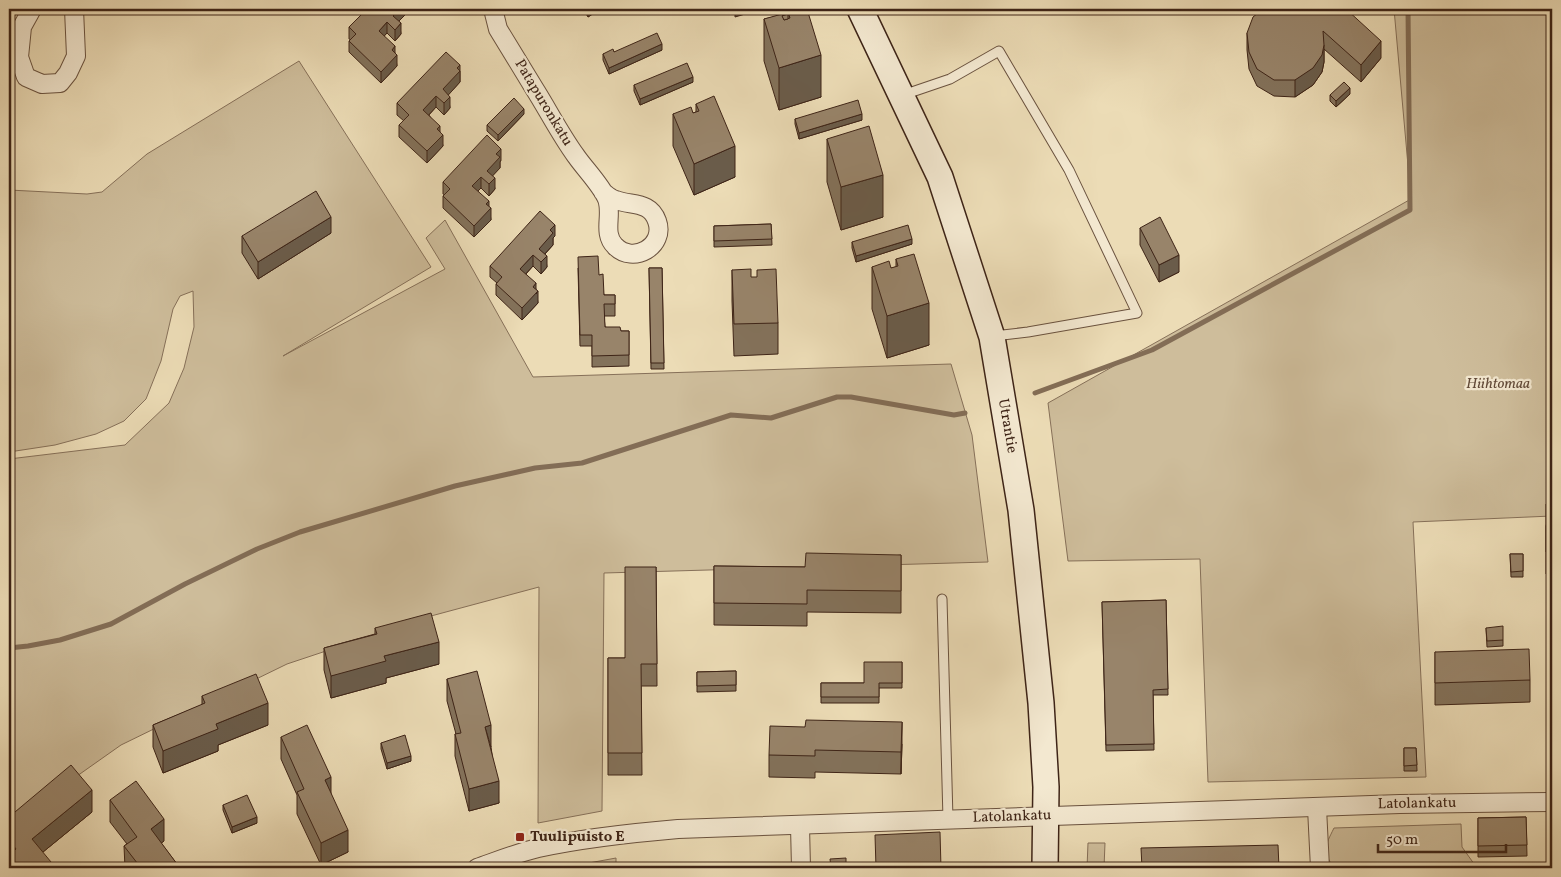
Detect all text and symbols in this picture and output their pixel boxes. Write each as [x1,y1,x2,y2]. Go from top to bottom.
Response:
street label: Patapuronkatu [509,56,577,150]
park label: Hiihtomaa [1466,374,1530,395]
street label: Utrantie [992,397,1022,455]
street label: Latolankatu [1377,793,1457,815]
street label: Latolankatu [972,805,1052,829]
scale bar [1378,822,1506,854]
place label: Tuulipuisto E [530,827,625,848]
text: 50 m [1386,830,1418,851]
marker: Tuulipuisto E [514,831,526,843]

